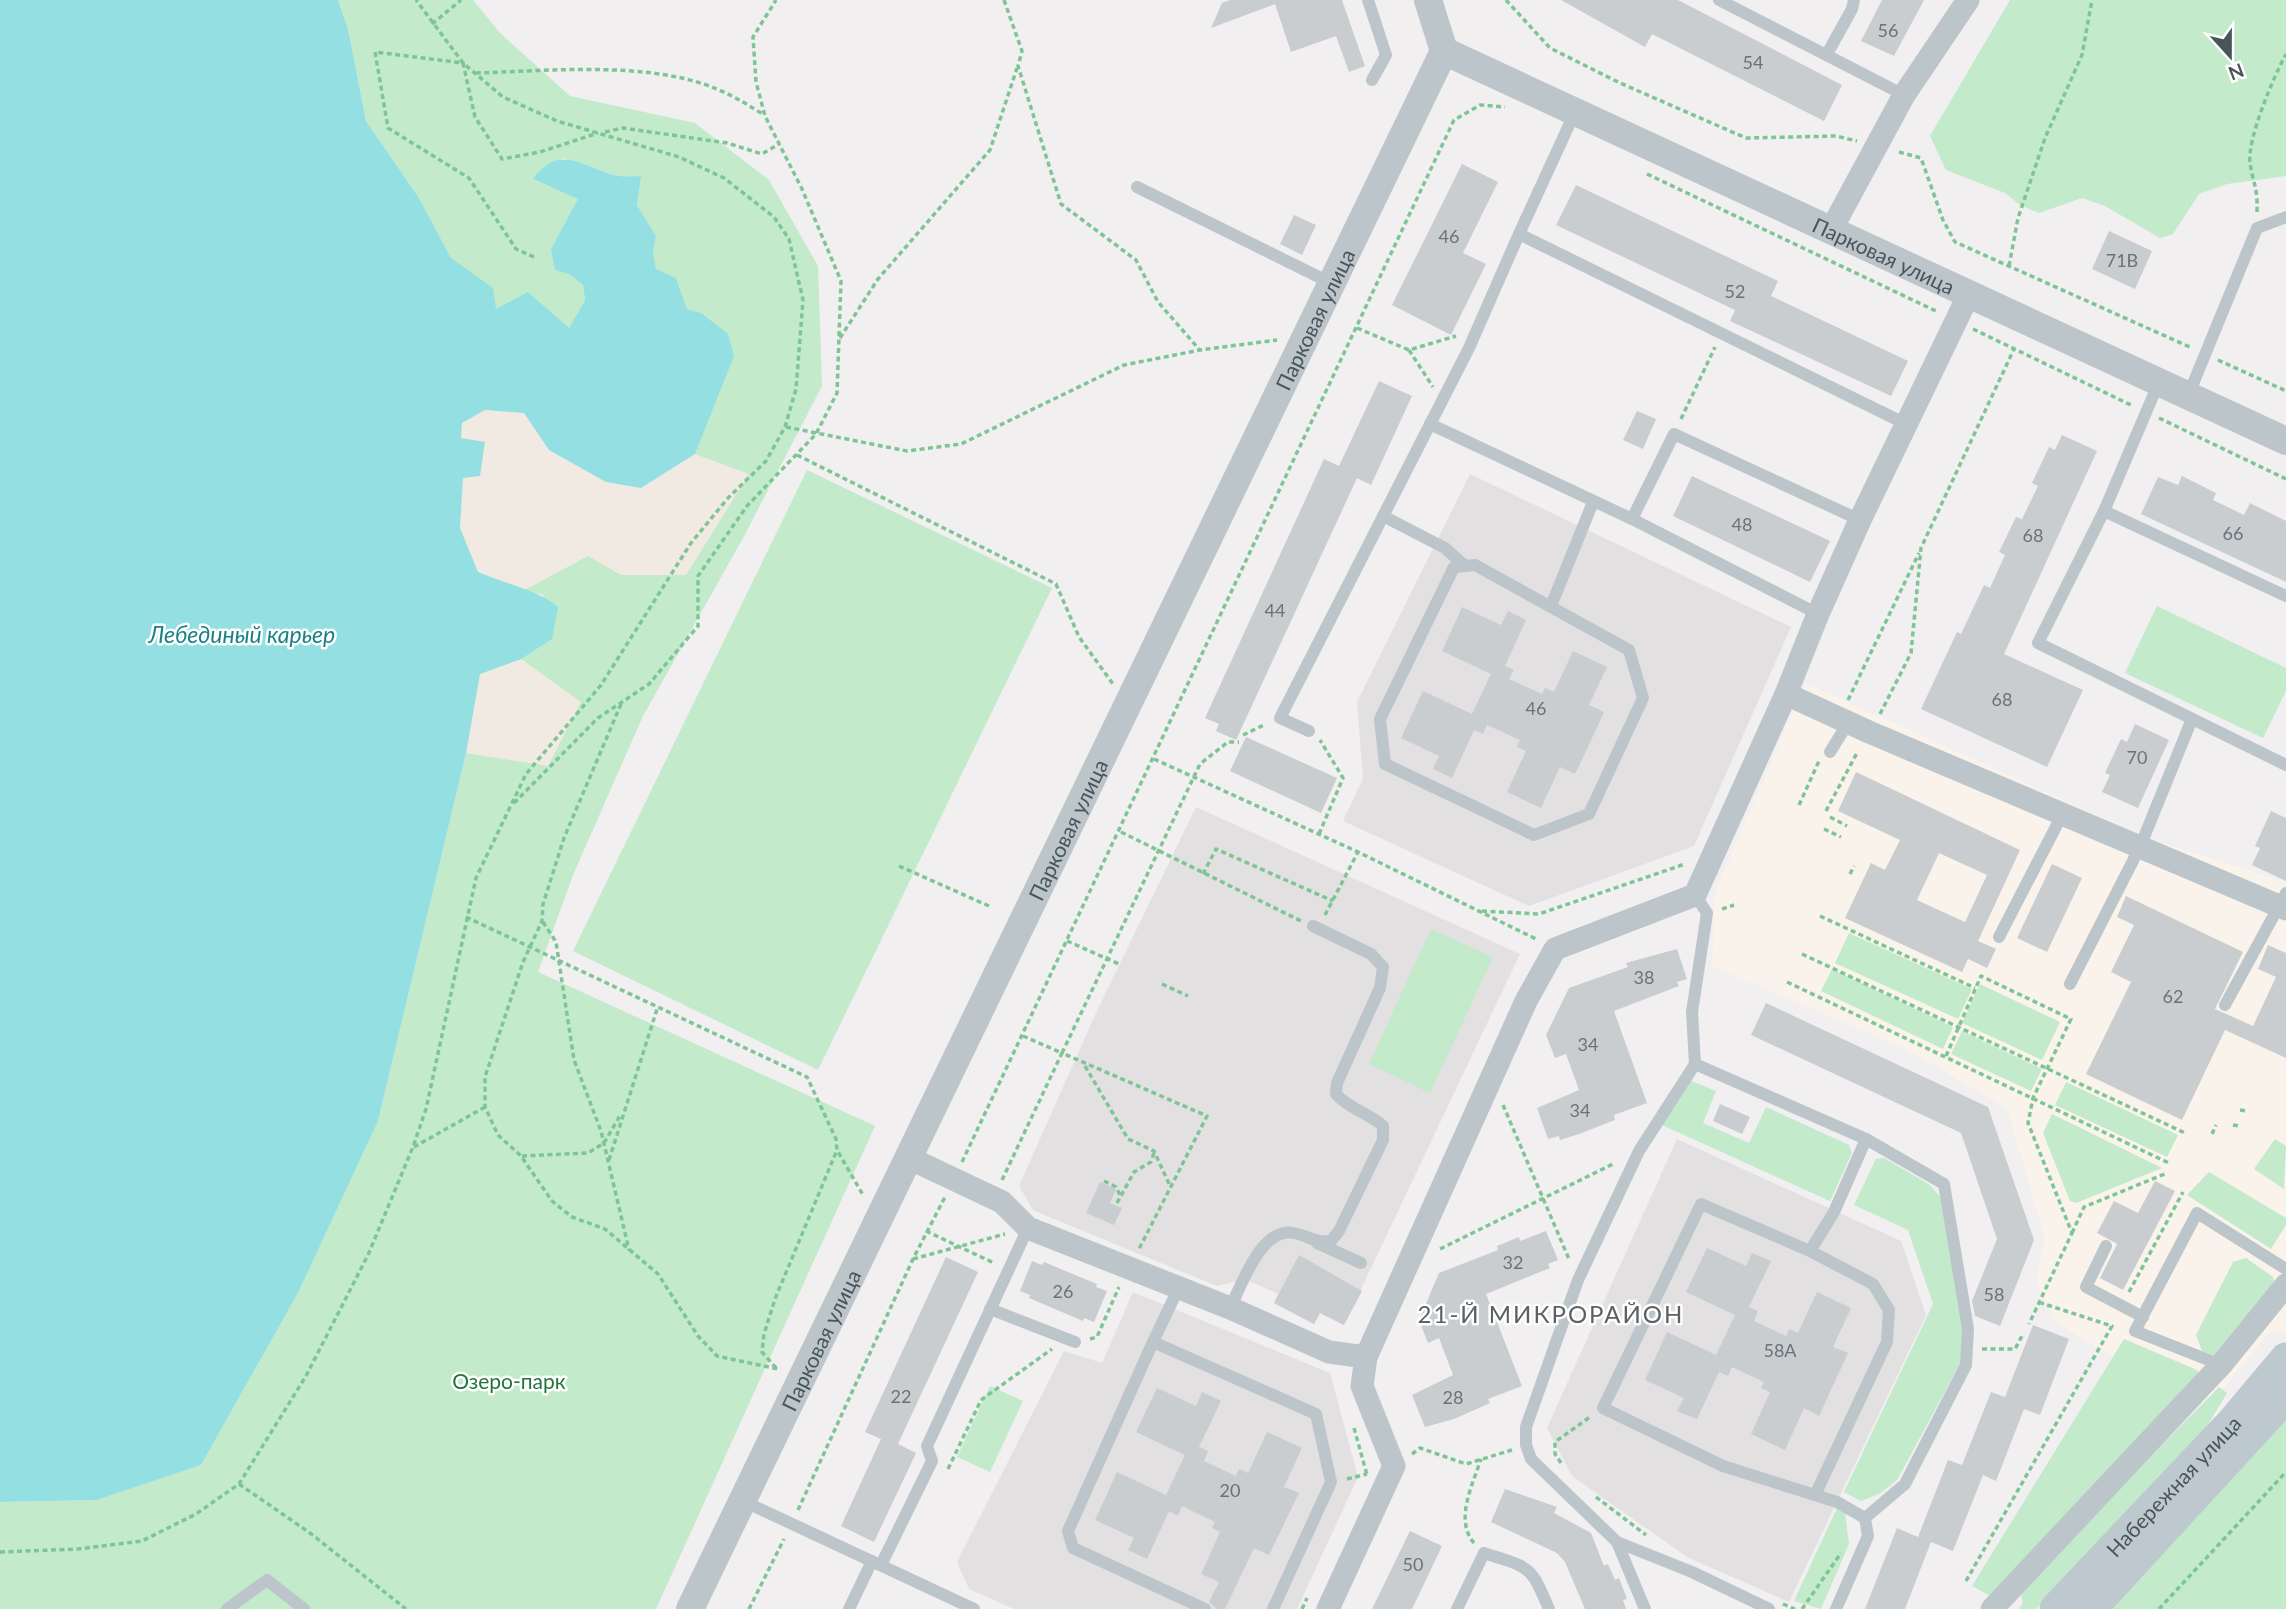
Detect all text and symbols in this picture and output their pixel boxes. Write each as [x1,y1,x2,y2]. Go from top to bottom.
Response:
house number: 56 [1878,19,1898,41]
north arrow [2195,21,2265,91]
house number: 54 [1743,51,1763,73]
text: N [2225,59,2247,86]
street label: Парковая улица [1809,211,1959,298]
house number: 46 [1439,225,1459,247]
street label: Парковая улица [1270,244,1359,394]
house number: 71В [2106,249,2138,271]
house number: 52 [1725,280,1745,302]
house number: 48 [1732,513,1752,535]
house number: 66 [2223,522,2243,544]
house number: 68 [2023,524,2043,546]
house number: 44 [1265,599,1285,621]
water label: Лебединый карьер [148,620,335,648]
house number: 68 [1992,688,2012,710]
house number: 46 [1526,697,1546,719]
house number: 70 [2127,746,2147,768]
street label: Парковая улица [1023,755,1112,904]
house number: 38 [1634,966,1654,988]
house number: 62 [2163,985,2183,1007]
house number: 34 [1578,1033,1598,1055]
house number: 34 [1570,1099,1590,1121]
house number: 32 [1503,1251,1523,1273]
street label: Парковая улица [776,1265,865,1415]
house number: 26 [1053,1280,1073,1302]
house number: 58 [1984,1283,2004,1305]
district label: 21-Й МИКРОРАЙОН [1418,1299,1684,1328]
house number: 58А [1763,1339,1797,1361]
park label: Озеро-парк [452,1368,566,1393]
house number: 22 [891,1385,911,1407]
house number: 28 [1443,1386,1463,1408]
street label: Набережная улица [2100,1410,2245,1561]
house number: 20 [1220,1479,1240,1501]
house number: 50 [1403,1553,1423,1575]

